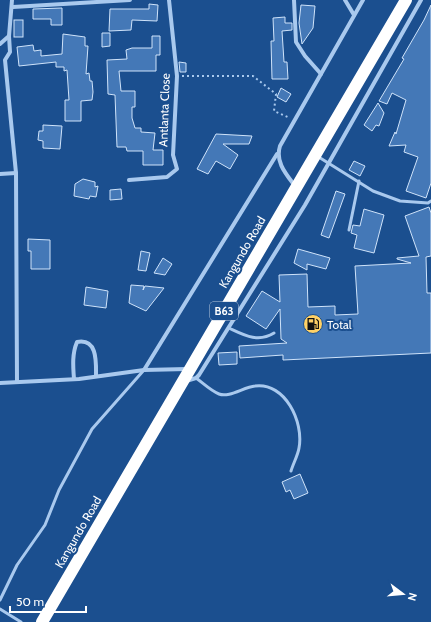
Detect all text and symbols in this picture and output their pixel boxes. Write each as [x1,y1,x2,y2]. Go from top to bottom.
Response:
street label: Antlanta Close [155,73,173,147]
street label: Kangundo Road [215,214,269,290]
road number: B63 [210,302,238,320]
fuel station icon: Total [302,313,324,335]
place label: Total [327,317,352,332]
street label: Kangundo Road [51,494,105,570]
north arrow [383,574,423,614]
scale bar [10,588,86,614]
text: N [405,591,420,602]
text: 50 m [16,594,44,609]

